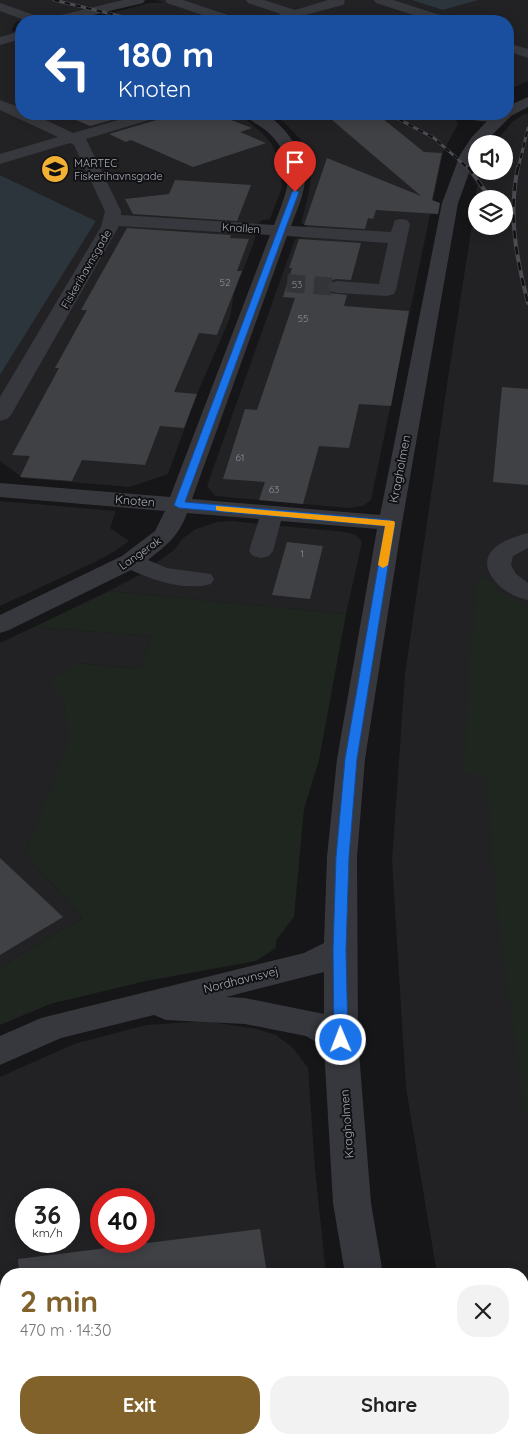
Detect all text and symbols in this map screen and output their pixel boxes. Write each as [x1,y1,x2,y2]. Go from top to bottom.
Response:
text: 180 m [118,32,214,76]
icon: left [35,35,100,100]
text: Knoten [118,75,191,103]
map controls [468,135,513,235]
button: sound [468,135,513,180]
pin [274,141,316,192]
icon: arrive [281,148,309,176]
school or university icon: MARTEC Fiskerihavnsgade [40,154,70,184]
place label: MARTEC Fiskerihavnsgade [74,156,163,183]
button: layers [468,190,513,235]
street label: Knallen [222,220,260,236]
street label: Fiskerihavnsgade [58,227,114,311]
house number: 52 [220,276,231,289]
house number: 53 [292,278,302,291]
house number: 55 [298,312,308,325]
street label: Kragholmen [386,434,413,504]
house number: 61 [235,451,245,464]
house number: 63 [269,483,279,496]
street label: Knoten [115,491,156,510]
street label: Langerak [116,533,164,573]
house number: 1 [300,547,304,560]
street label: Nordhavnsvej [202,963,280,996]
position arrow [314,1013,366,1065]
street label: Kragholmen [337,1089,356,1159]
speed limit sign: 40 [90,1188,155,1253]
text: 36 [34,1199,61,1230]
text: km/h [32,1225,63,1240]
text: 2 min [20,1282,98,1320]
button: close [457,1285,509,1337]
text: 470 m · 14:30 [20,1320,112,1340]
button: Exit [20,1376,260,1434]
button: Share [270,1376,509,1434]

